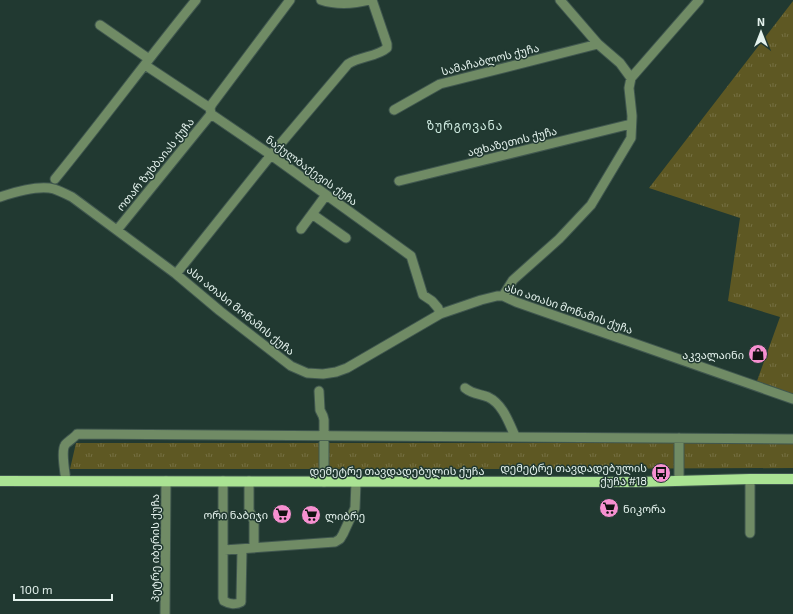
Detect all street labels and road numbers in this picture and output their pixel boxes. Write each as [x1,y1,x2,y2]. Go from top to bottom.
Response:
street label: სამაჩაბლოს ქუჩა [440,41,540,78]
street label: ოთარ ზუხბაიას ქუჩა [114,115,197,214]
street label: აფხაზეთის ქუჩა [466,124,558,159]
street label: ნაქულბაქევის ქუჩა [263,132,360,209]
street label: ასი ათასი მოწამის ქუჩა [184,263,297,358]
street label: ასი ათასი მოწამის ქუჩა [503,280,635,337]
street label: დემეტრე თავდადებულის ქუჩა [310,464,484,478]
street label: პეტრე იბერის ქუჩა [148,494,162,602]

